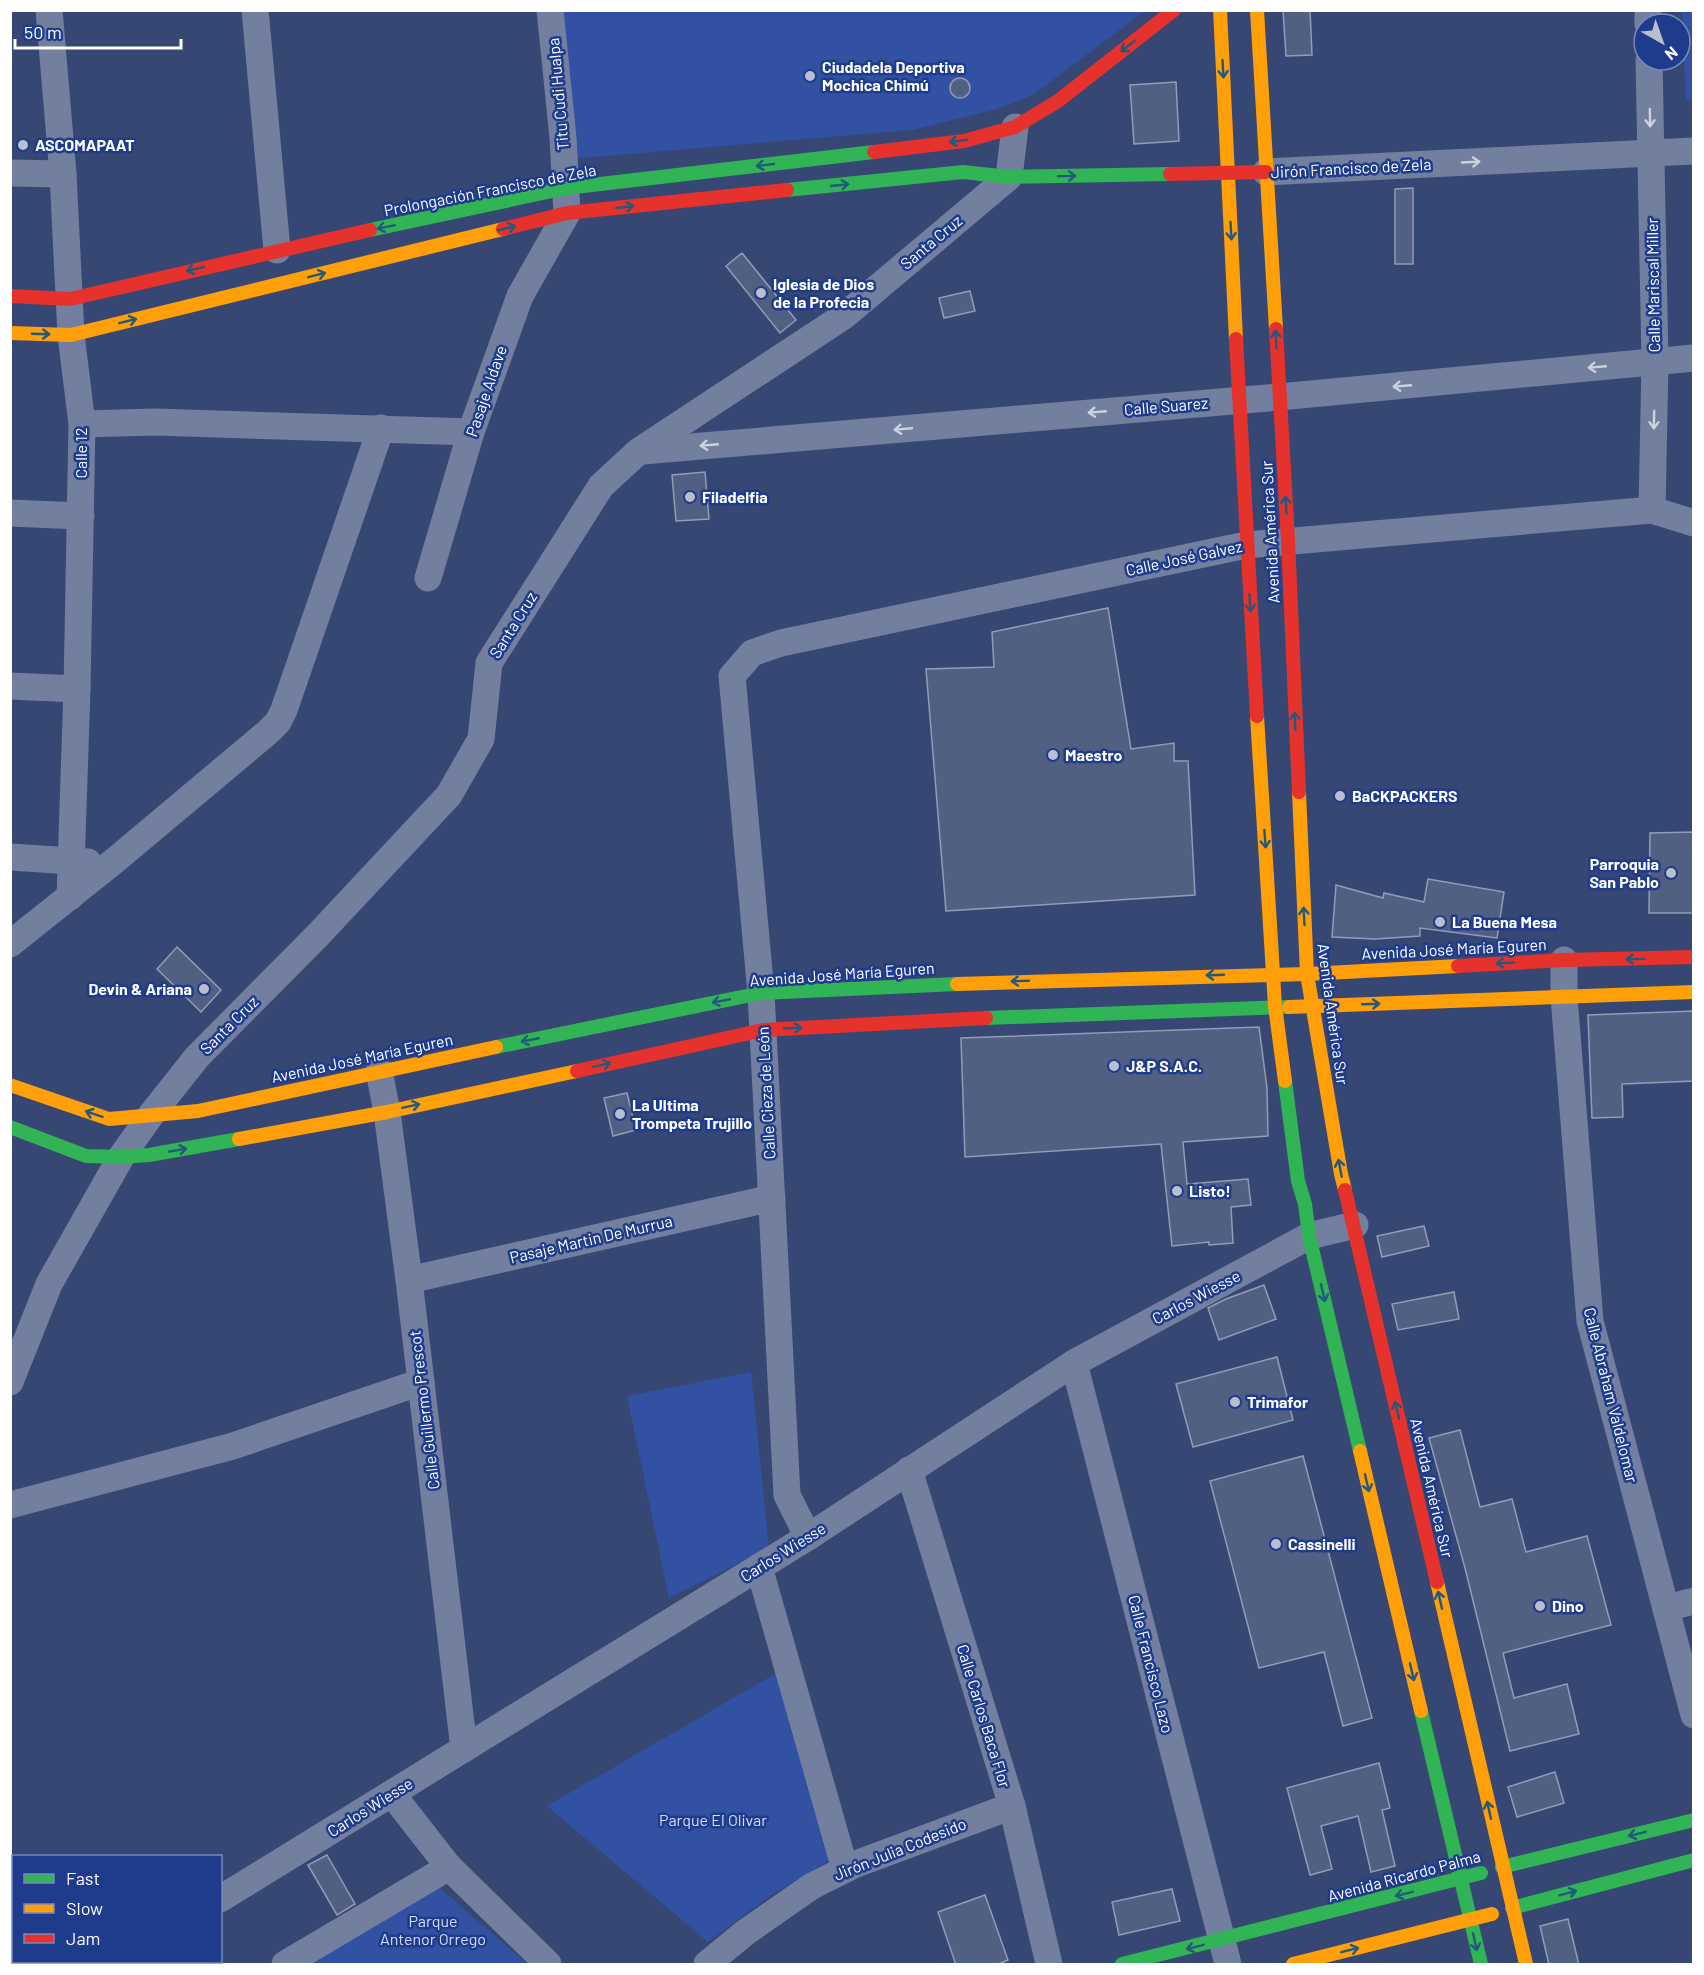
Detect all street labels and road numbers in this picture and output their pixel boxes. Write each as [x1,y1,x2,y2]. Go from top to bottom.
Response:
street label: Titu Cudi Hualpa [543,37,572,151]
street label: Jirón Francisco de Zela [1270,154,1432,181]
street label: Prolongación Francisco de Zela [382,160,598,219]
street label: Santa Cruz [896,210,965,273]
street label: Calle Mariscal Miller [1642,217,1663,353]
street label: Pasaje Aldave [461,343,510,439]
street label: Calle Suarez [1123,392,1209,419]
street label: Calle 12 [71,427,90,479]
street label: Avenida América Sur [1256,460,1283,604]
street label: Calle José Galvez [1124,536,1244,579]
street label: Santa Cruz [485,588,540,661]
street label: Avenida José María Eguren [1361,934,1547,963]
street label: Avenida América Sur [1314,942,1353,1086]
street label: Avenida José María Eguren [749,958,935,989]
street label: Santa Cruz [196,992,262,1058]
street label: Calle Cieza de León [753,1026,778,1160]
street label: Avenida José María Eguren [269,1029,454,1086]
street label: Pasaje Martin De Murrua [508,1211,674,1267]
street label: Carlos Wiesse [1148,1265,1243,1328]
street label: Calle Abraham Valdelomar [1581,1305,1643,1485]
street label: Calle Guillermo Prescot [404,1329,443,1491]
street label: Avenida América Sur [1407,1416,1458,1560]
street label: Carlos Wiesse [737,1518,829,1585]
street label: Calle Francisco Lazo [1125,1593,1178,1735]
street label: Calle Carlos Baca Flor [954,1642,1015,1790]
street label: Carlos Wiesse [324,1773,416,1840]
street label: Jirón Julia Codesido [831,1813,969,1884]
street label: Avenida Ricardo Palma [1325,1846,1482,1905]

